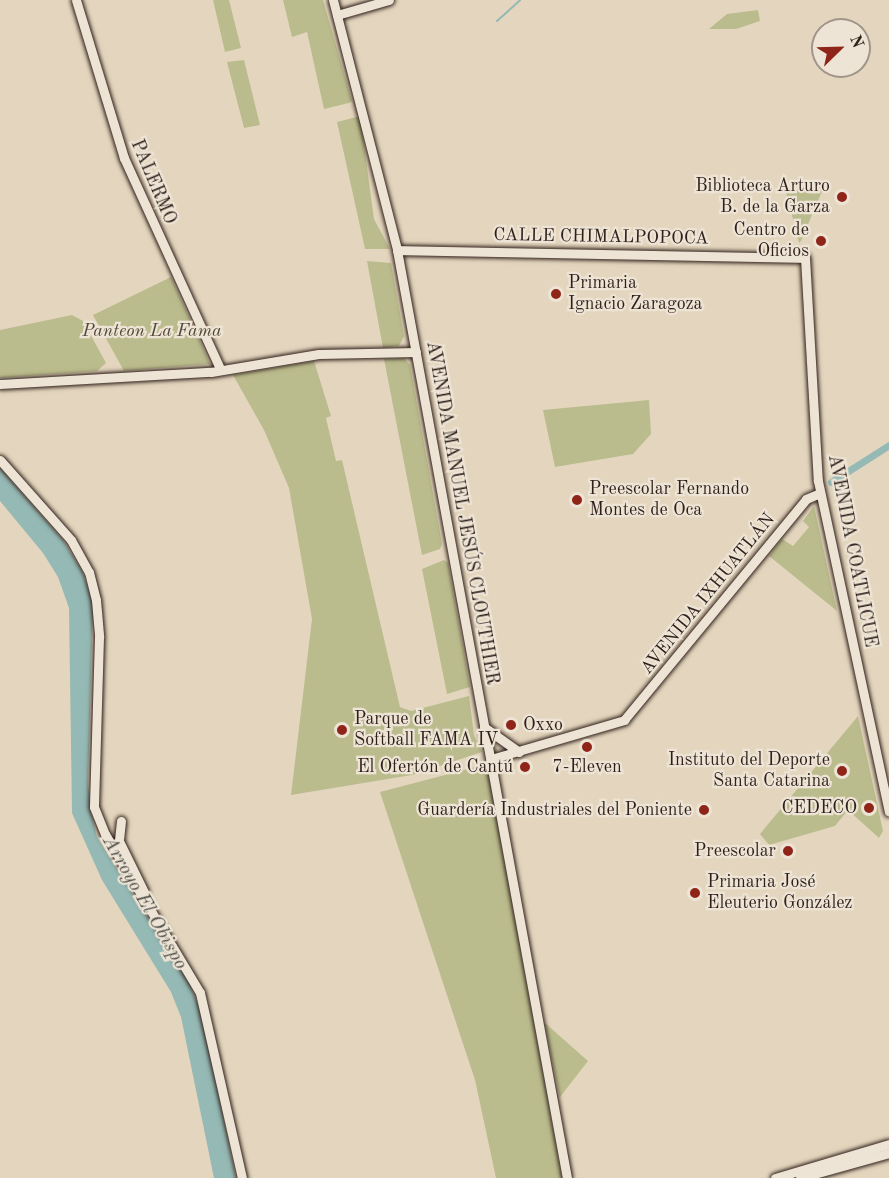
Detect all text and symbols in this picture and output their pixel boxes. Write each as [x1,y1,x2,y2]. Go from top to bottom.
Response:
north arrow [811,18,871,78]
text: N [846,33,865,50]
street label: PALERMO [126,136,180,228]
place label: Biblioteca Arturo B. de la Garza [695,176,830,219]
marker: Biblioteca Arturo B. de la Garza [835,190,849,204]
place label: Centro de Oficios [734,220,809,262]
street label: CALLE CHIMALPOPOCA [493,224,709,250]
marker: Centro de Oficios [814,234,828,248]
place label: Primaria Ignacio Zaragoza [568,273,702,316]
marker: Primaria Ignacio Zaragoza [549,287,563,301]
park label: Panteon La Fama [82,320,222,342]
street label: AVENIDA MANUEL JESÚS CLOUTHIER [421,339,503,687]
street label: AVENIDA COATLICUE [823,453,881,649]
place label: Preescolar Fernando Montes de Oca [589,479,749,522]
marker: Preescolar Fernando Montes de Oca [570,493,584,507]
street label: AVENIDA IXHUATLÁN [636,509,780,679]
place label: Parque de Softball FAMA IV [354,709,498,752]
place label: Oxxo [523,714,563,736]
marker: Oxxo [504,718,518,732]
marker: Parque de Softball FAMA IV [335,723,349,737]
marker: 7-Eleven [580,740,594,754]
place label: Instituto del Deporte Santa Catarina [668,750,830,792]
place label: El Ofertón de Cantú [357,756,513,778]
place label: 7-Eleven [552,756,622,778]
marker: El Ofertón de Cantú [518,760,532,774]
marker: Instituto del Deporte Santa Catarina [835,764,849,778]
place label: CEDECO [781,797,857,819]
place label: Guardería Industriales del Poniente [417,799,692,821]
marker: CEDECO [862,801,876,815]
marker: Guardería Industriales del Poniente [697,803,711,817]
water label: Arroyo El Obispo [96,832,192,974]
place label: Preescolar [694,840,776,862]
marker: Preescolar [781,844,795,858]
place label: Primaria José Eleuterio González [707,872,852,914]
marker: Primaria José Eleuterio González [688,886,702,900]

